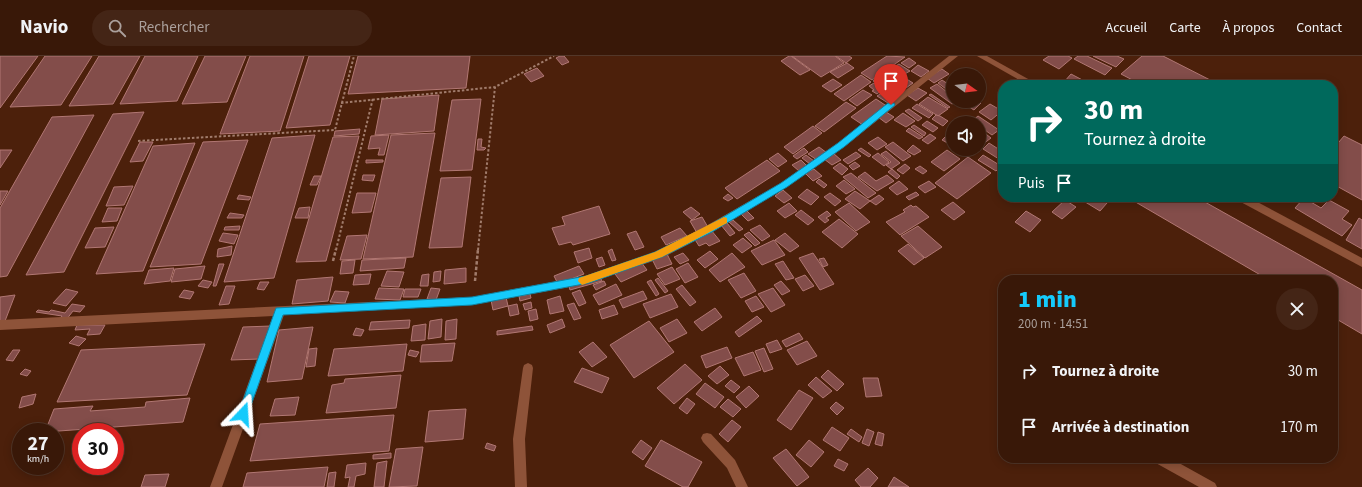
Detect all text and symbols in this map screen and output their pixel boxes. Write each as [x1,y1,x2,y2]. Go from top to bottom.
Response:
search box [92,10,372,46]
text: Navio [20,14,68,41]
icon: search [106,17,128,39]
text: Rechercher [138,17,209,38]
text: Accueil [1106,18,1147,38]
text: Carte [1169,18,1201,38]
text: À propos [1223,18,1274,38]
text: Contact [1296,18,1342,38]
pin [874,64,908,105]
north arrow [946,68,986,108]
map controls [946,68,986,156]
icon: arrive [880,70,902,92]
text: 30 m [1084,90,1143,130]
icon: right [1018,96,1070,148]
button: sound [946,116,986,156]
text: Tournez à droite [1084,127,1206,152]
icon: arrive [1053,172,1075,194]
text: Puis [1018,173,1045,194]
text: 1 min [1018,282,1077,317]
button: close [1276,288,1318,330]
text: 200 m · 14:51 [1018,315,1088,333]
icon: right [1018,360,1040,382]
text: Tournez à droite [1052,361,1159,382]
text: 30 m [1288,361,1318,382]
position arrow [222,393,264,435]
icon: arrive [1018,416,1040,438]
text: Arrivée à destination [1052,417,1189,438]
text: 170 m [1280,417,1318,438]
speed limit sign: 30 [72,423,124,475]
text: 27 [27,430,49,458]
text: km/h [27,452,49,466]

